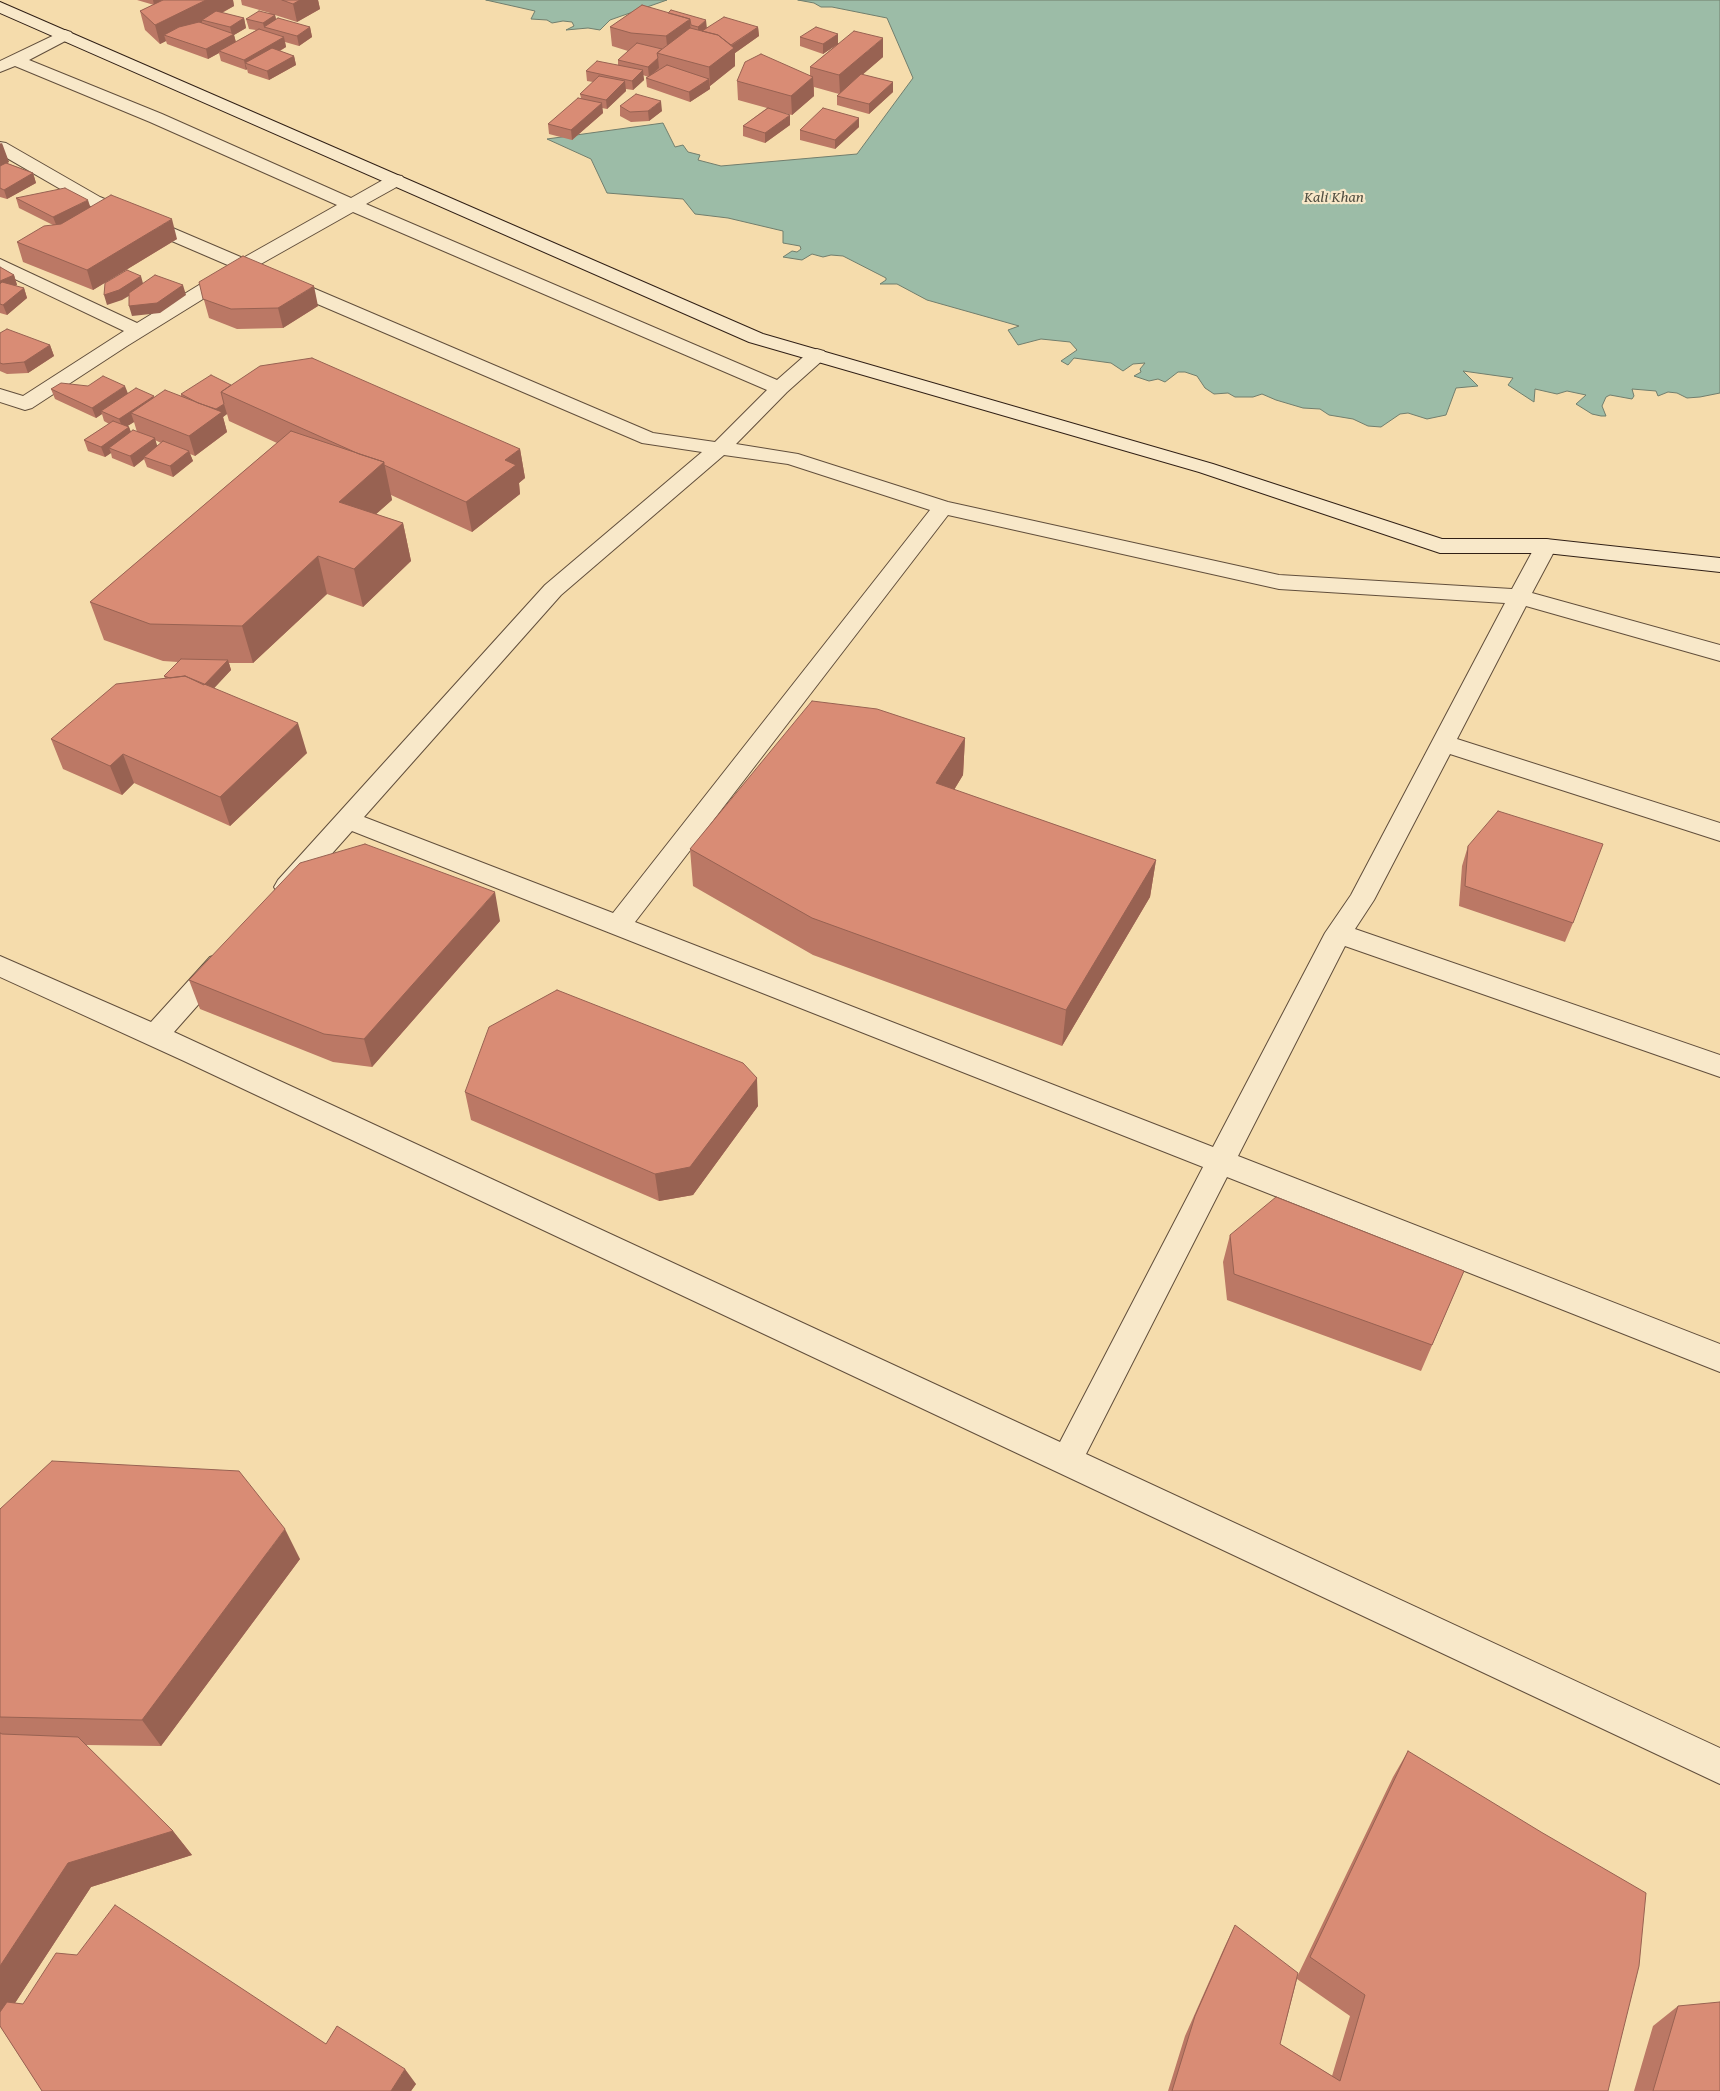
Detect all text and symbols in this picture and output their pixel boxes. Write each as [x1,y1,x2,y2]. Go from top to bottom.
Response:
water label: Kali Khan [1304,188,1364,208]

